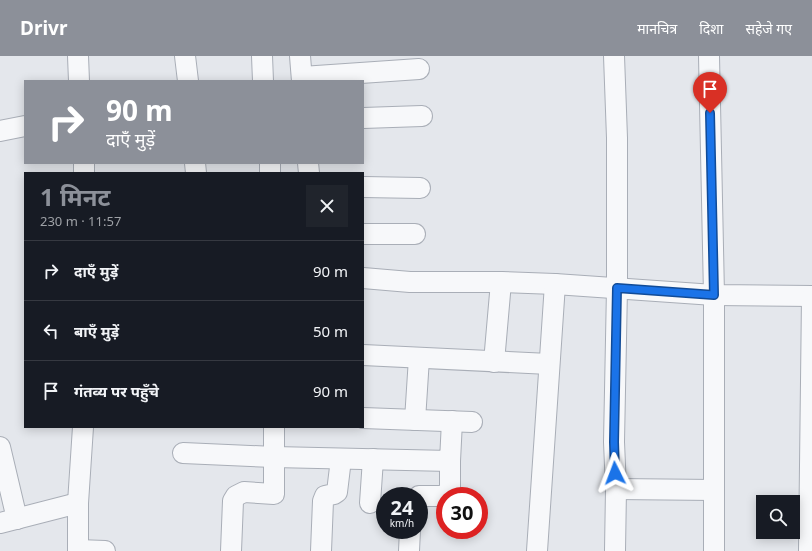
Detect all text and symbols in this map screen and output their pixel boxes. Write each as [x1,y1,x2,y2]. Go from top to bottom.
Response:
text: Drivr [20,15,67,41]
text: मानचित्र [637,19,677,38]
text: दिशा [699,19,723,38]
text: सहेजे गए [745,19,792,38]
pin [693,72,727,113]
icon: arrive [699,78,721,100]
text: 90 m [106,91,173,129]
icon: right [40,96,92,148]
text: दाएँ मुड़ें [106,127,155,151]
text: 1 मिनट [40,180,110,213]
button: close [306,185,348,227]
text: 230 m · 11:57 [40,212,121,230]
icon: right [40,260,62,282]
text: दाएँ मुड़ें [74,261,118,281]
text: 90 m [313,261,348,281]
icon: left [40,320,62,342]
text: बाएँ मुड़ें [74,321,119,341]
text: 50 m [313,321,348,341]
icon: arrive [40,380,62,402]
text: गंतव्य पर पहुँचे [74,381,159,401]
text: 90 m [313,381,348,401]
position arrow [594,452,636,494]
speed limit sign: 30 [436,487,488,539]
text: 24 [391,494,413,521]
map controls [756,495,800,539]
button: search [756,495,800,539]
text: km/h [390,516,414,530]

